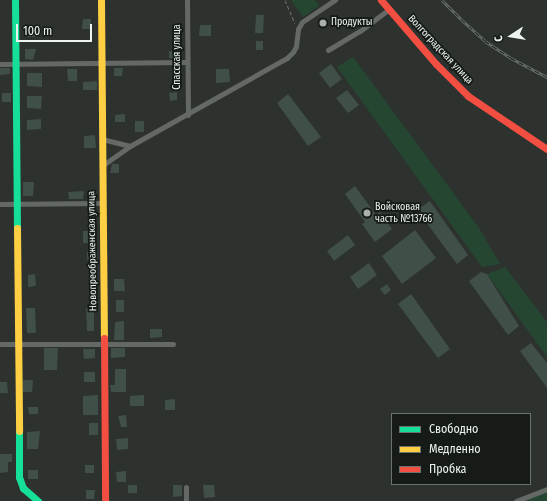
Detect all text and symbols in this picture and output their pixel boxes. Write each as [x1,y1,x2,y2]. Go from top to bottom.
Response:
street label: Волгоградская улица [405,13,475,87]
scale bar [18,16,94,42]
north arrow [491,16,531,56]
place label: Продукты [331,17,372,29]
marker: Продукты [318,18,328,28]
text: 100 m [23,24,52,38]
street label: Спасская улица [172,24,184,90]
text: С [492,34,506,43]
street label: Новопреображенская улица [86,191,100,311]
place label: Войсковая часть №13766 [375,201,432,224]
marker: Войсковая часть №13766 [362,208,372,218]
legend [391,413,531,485]
text: Свободно [429,422,478,436]
text: Медленно [429,442,481,456]
text: Пробка [429,462,467,476]

